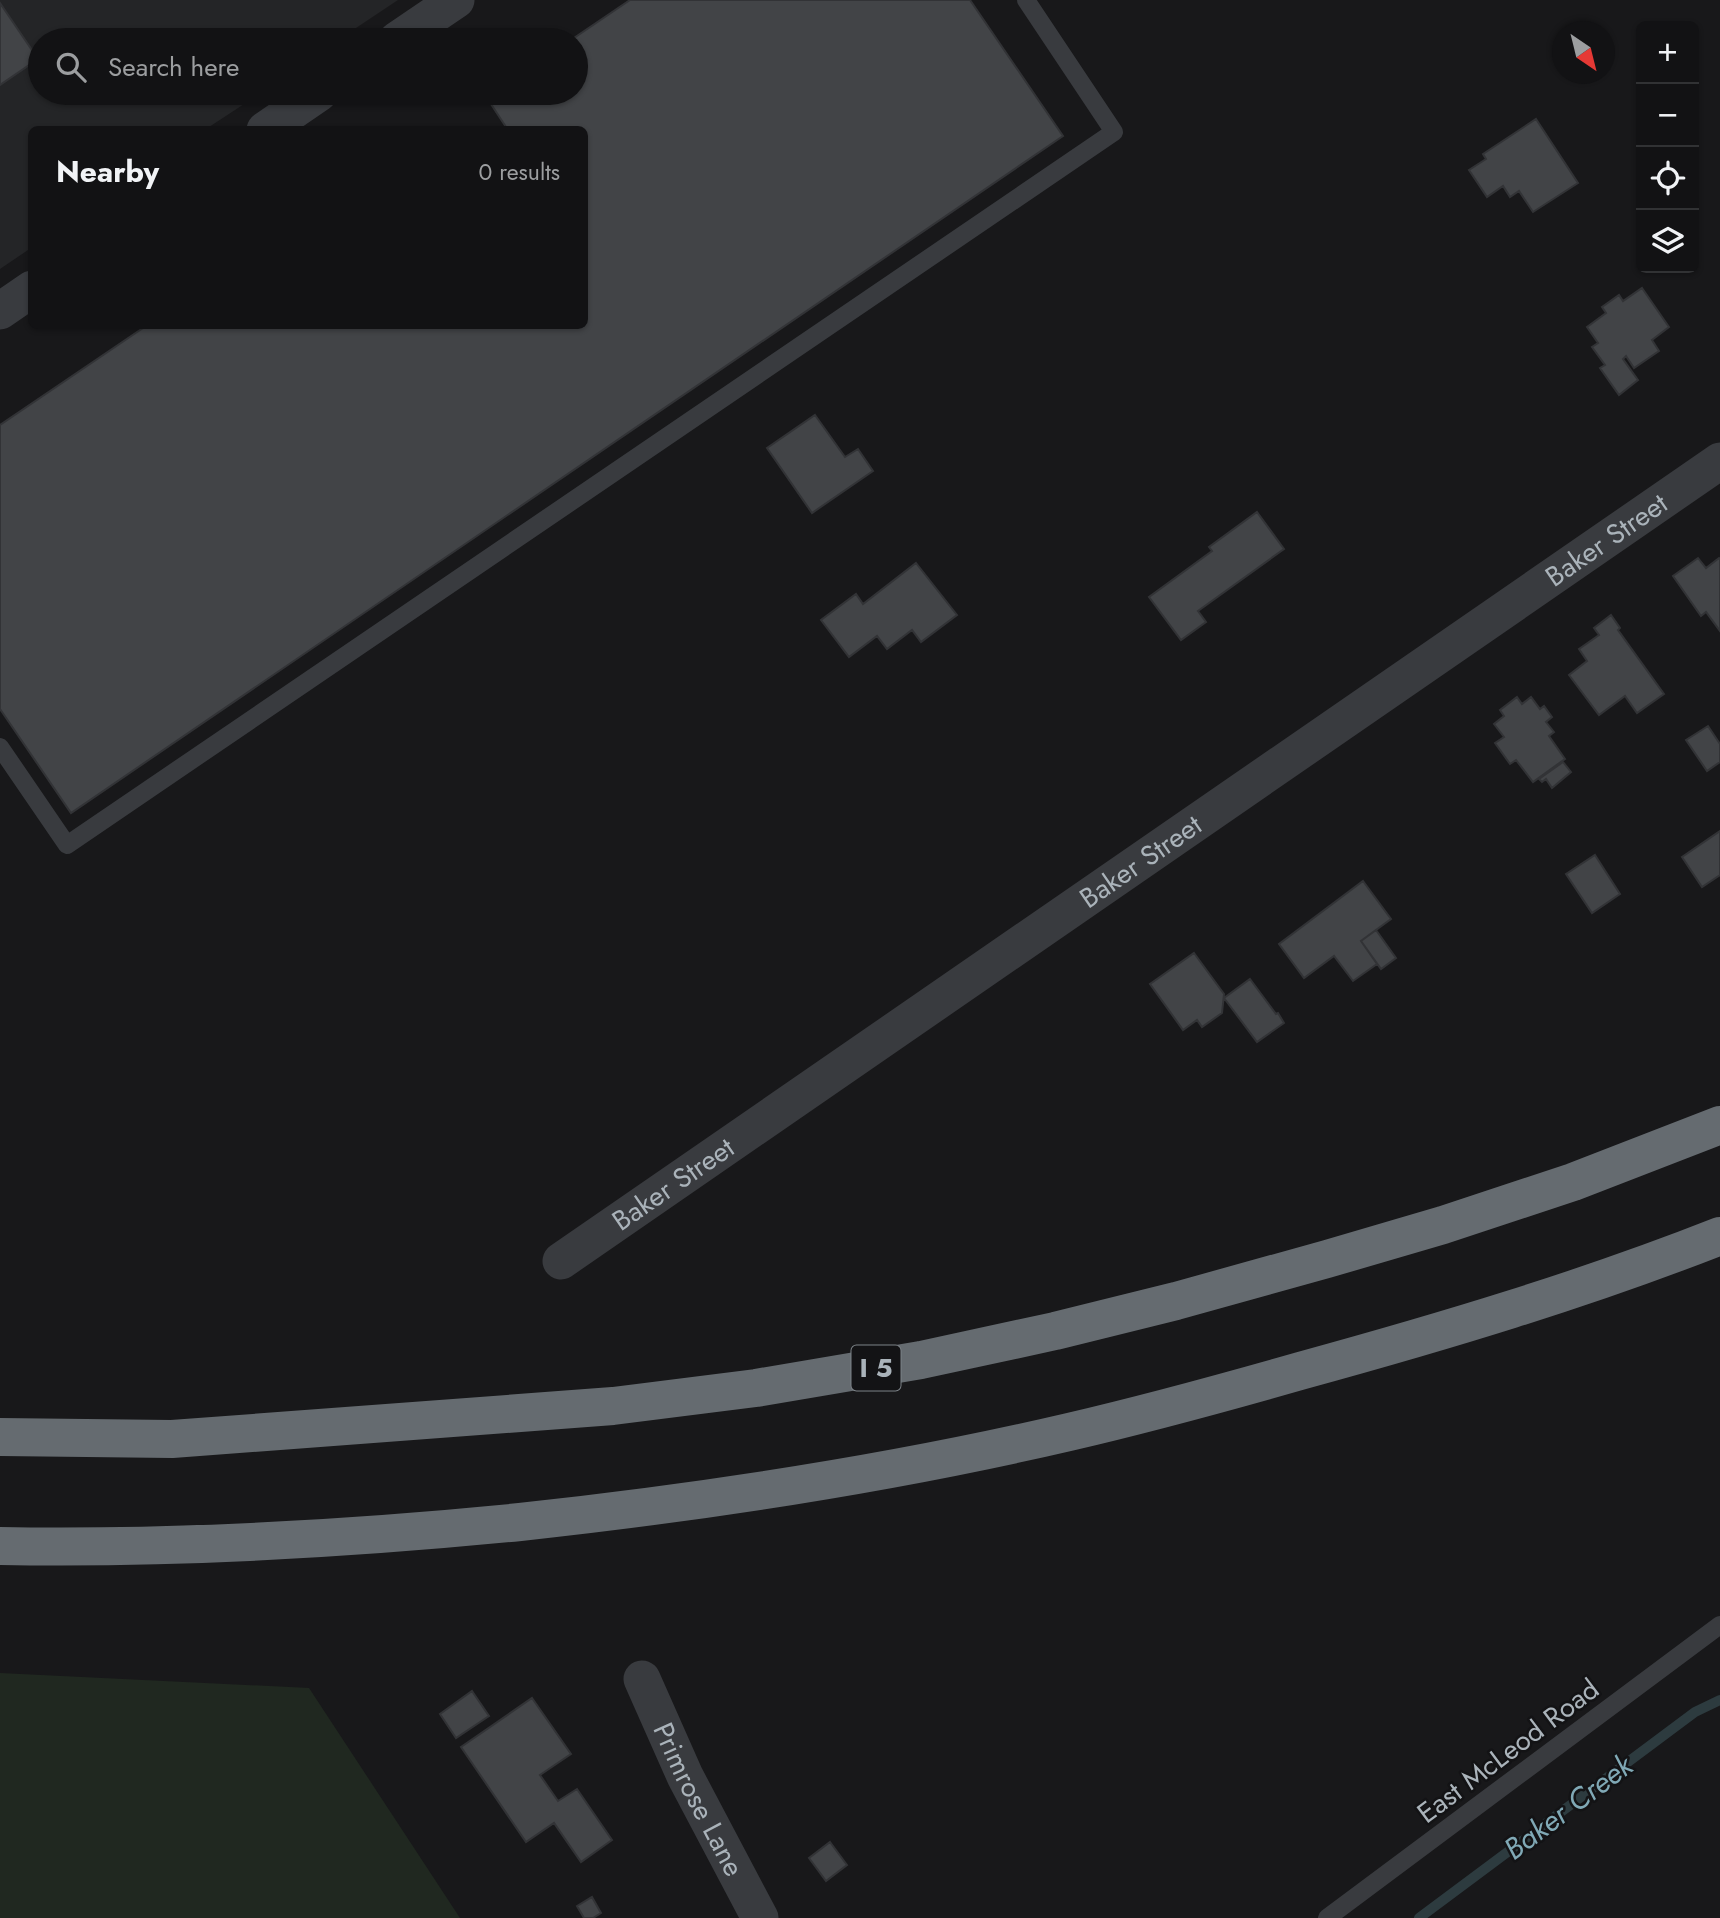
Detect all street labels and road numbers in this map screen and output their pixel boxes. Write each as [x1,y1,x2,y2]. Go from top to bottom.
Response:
street label: Baker Street [1537,483,1676,596]
street label: Baker Street [1071,804,1210,918]
street label: Baker Street [604,1127,743,1240]
road number: I 5 [852,1345,900,1390]
street label: East McLeod Road [1408,1669,1608,1833]
street label: Primrose Lane [643,1716,755,1883]

